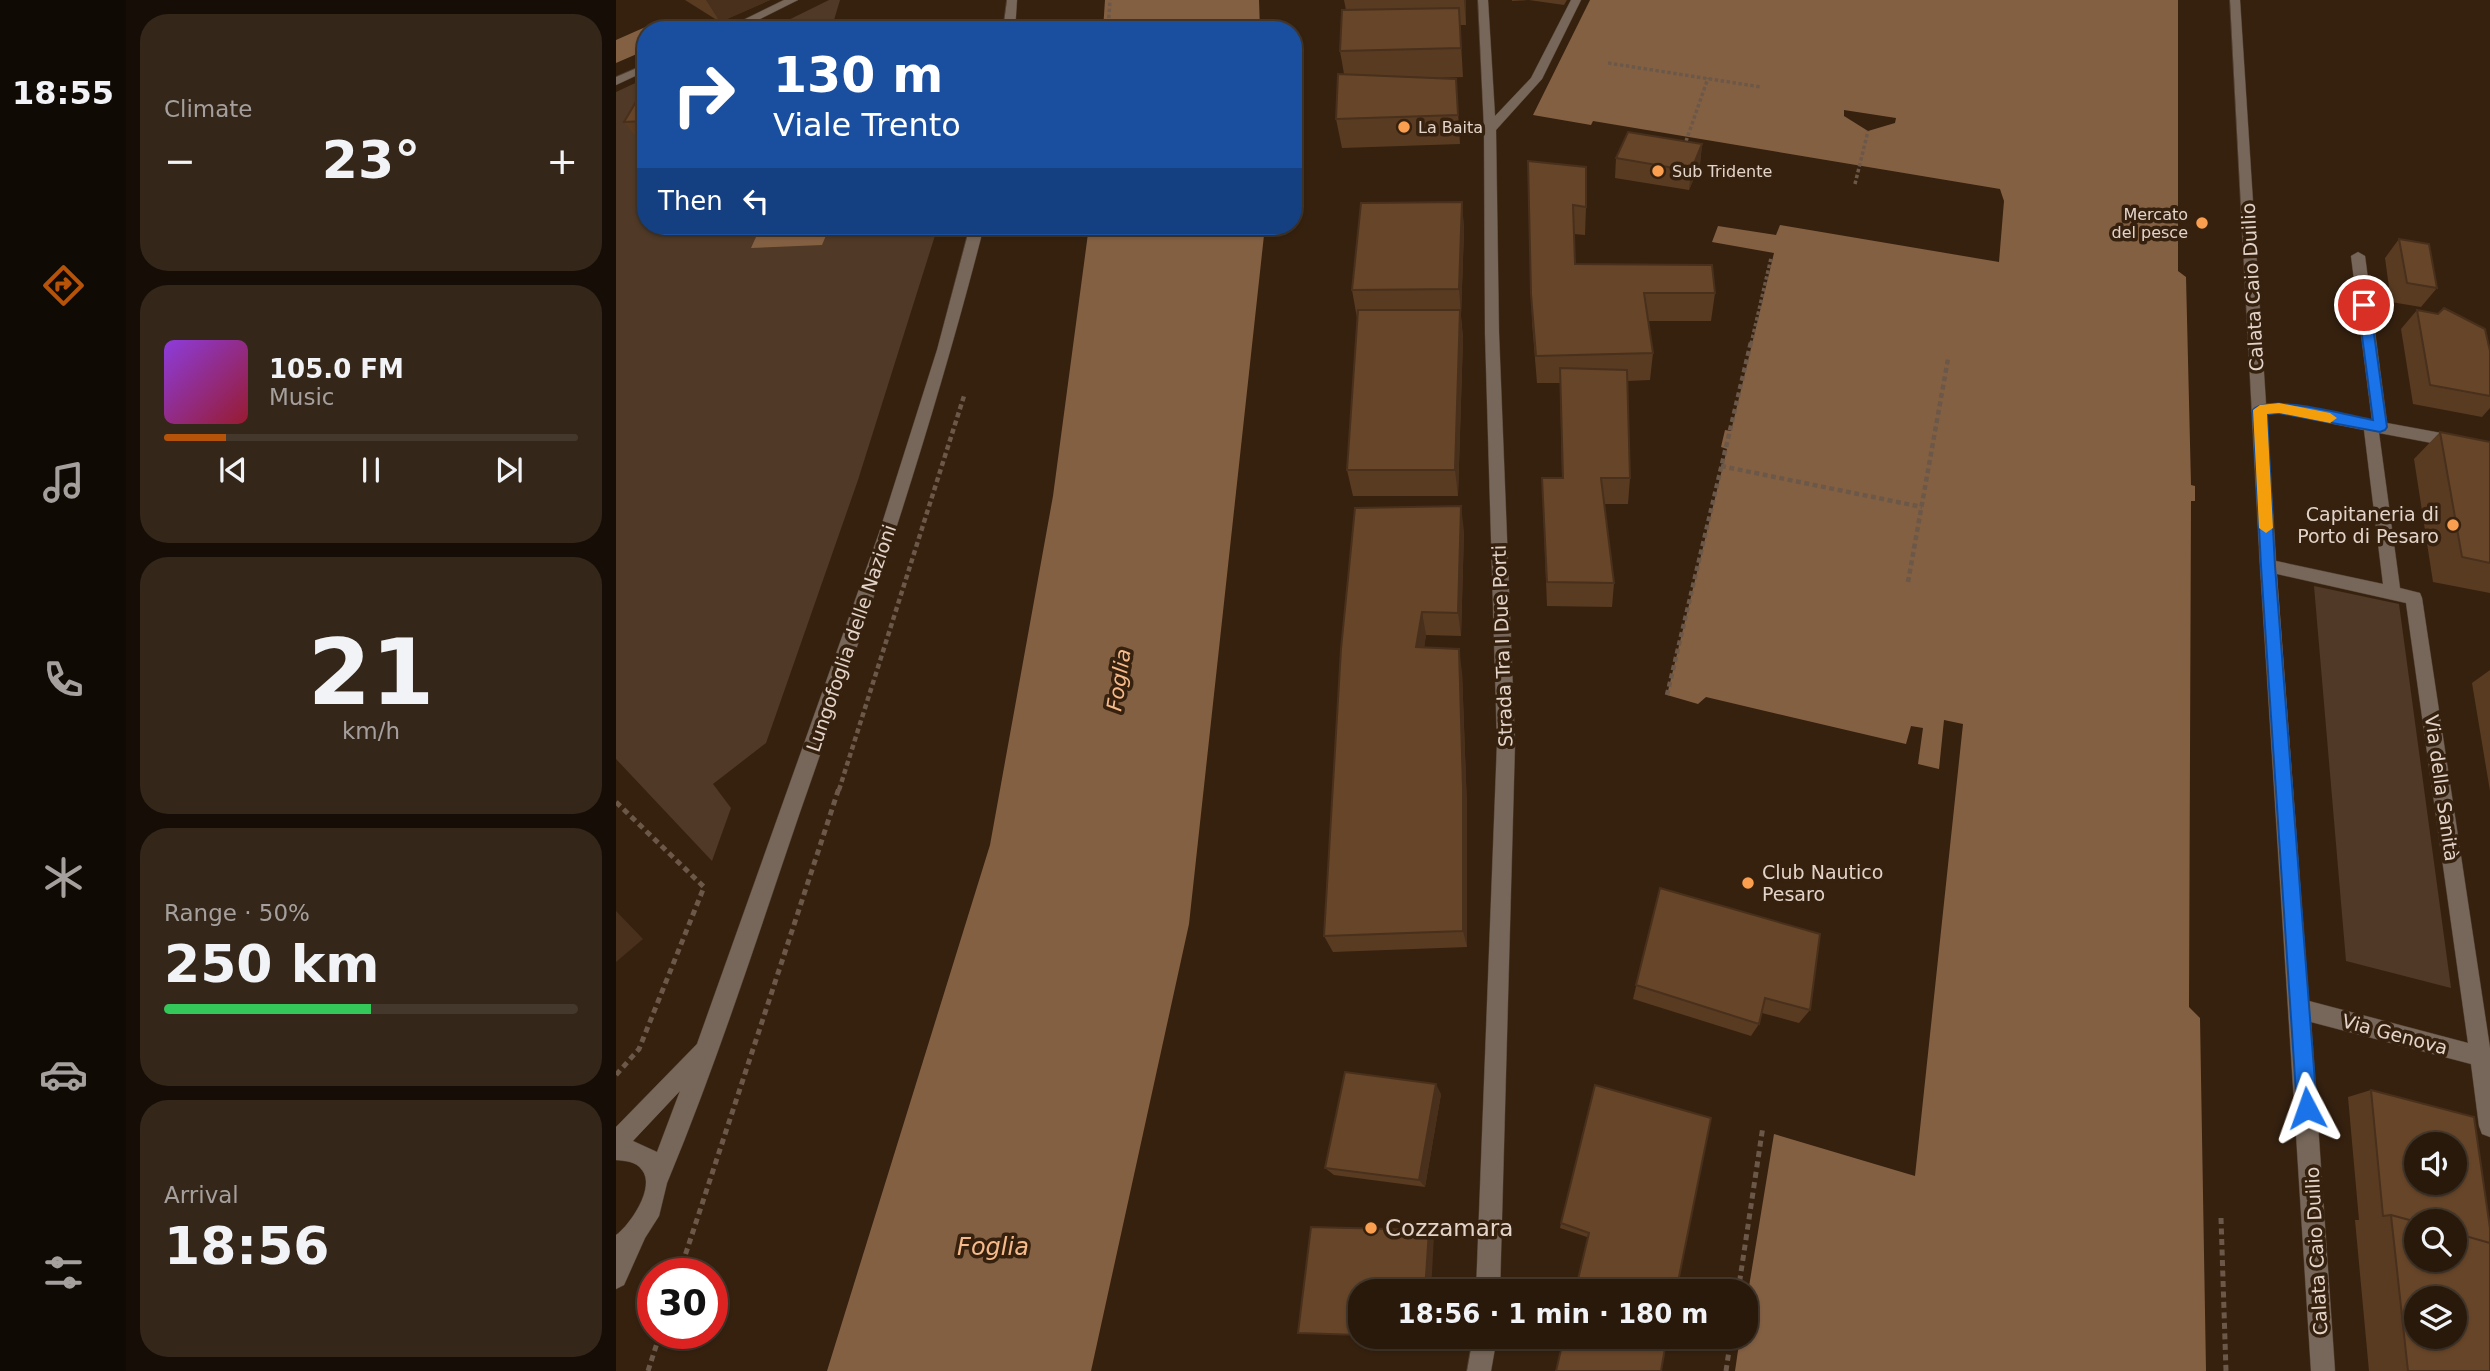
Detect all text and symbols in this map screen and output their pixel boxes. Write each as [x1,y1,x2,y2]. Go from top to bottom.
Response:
text: 130 m [773,47,943,104]
icon: right [658,49,749,140]
text: 18:55 [12,74,114,112]
text: Climate [164,96,253,122]
text: Viale Trento [773,106,961,144]
place label: La Baita [1418,118,1483,137]
marker: La Baita [1396,119,1412,135]
text: 23° [322,130,420,190]
text: − [164,139,196,183]
text: + [546,139,578,183]
place label: Sub Tridente [1672,162,1772,181]
marker: Sub Tridente [1650,163,1666,179]
icon: left [737,182,775,220]
text: Then [658,186,723,216]
street label: Calata Caio Duilio [2237,202,2267,372]
place label: Mercato del pesce [2111,205,2188,242]
marker: Mercato del pesce [2194,215,2210,231]
icon: directions [39,261,88,310]
pin [2334,275,2394,335]
icon: arrive [2345,286,2383,324]
text: 105.0 FM [269,354,404,384]
text: Music [269,384,334,410]
icon: previous [214,451,252,489]
icon: pause [352,451,390,489]
icon: next [490,451,528,489]
icon: music [39,458,88,507]
place label: Capitaneria di Porto di Pesaro [2297,503,2439,547]
marker: Capitaneria di Porto di Pesaro [2445,517,2461,533]
street label: Lungofoglia delle Nazioni [802,522,900,754]
street label: Strada Tra I Due Porti [1487,545,1517,747]
text: 21 [308,620,434,725]
water label: Foglia [1102,647,1136,713]
icon: phone [39,655,88,704]
street label: Via della Sanità [2421,713,2463,863]
text: km/h [342,718,400,744]
icon: climate [39,853,88,902]
place label: Club Nautico Pesaro [1762,861,1883,905]
marker: Club Nautico Pesaro [1740,875,1756,891]
text: Range · 50% [164,900,310,926]
text: 250 km [164,934,379,994]
street label: Via Genova [2340,1009,2450,1059]
icon: car [39,1050,88,1099]
position arrow [2270,1071,2344,1145]
map controls [2404,1132,2467,1349]
button: sound [2404,1132,2467,1195]
street label: Calata Caio Duilio [2301,1166,2331,1336]
text: Arrival [164,1182,239,1208]
button: search [2404,1209,2467,1272]
place label: Cozzamara [1385,1215,1513,1241]
text: 18:56 [164,1216,330,1276]
marker: Cozzamara [1363,1220,1379,1236]
water label: Foglia [957,1233,1029,1261]
icon: filters [39,1248,88,1297]
speed limit sign: 30 [637,1258,728,1349]
button: layers [2404,1286,2467,1349]
text: 18:56 · 1 min · 180 m [1398,1299,1708,1329]

